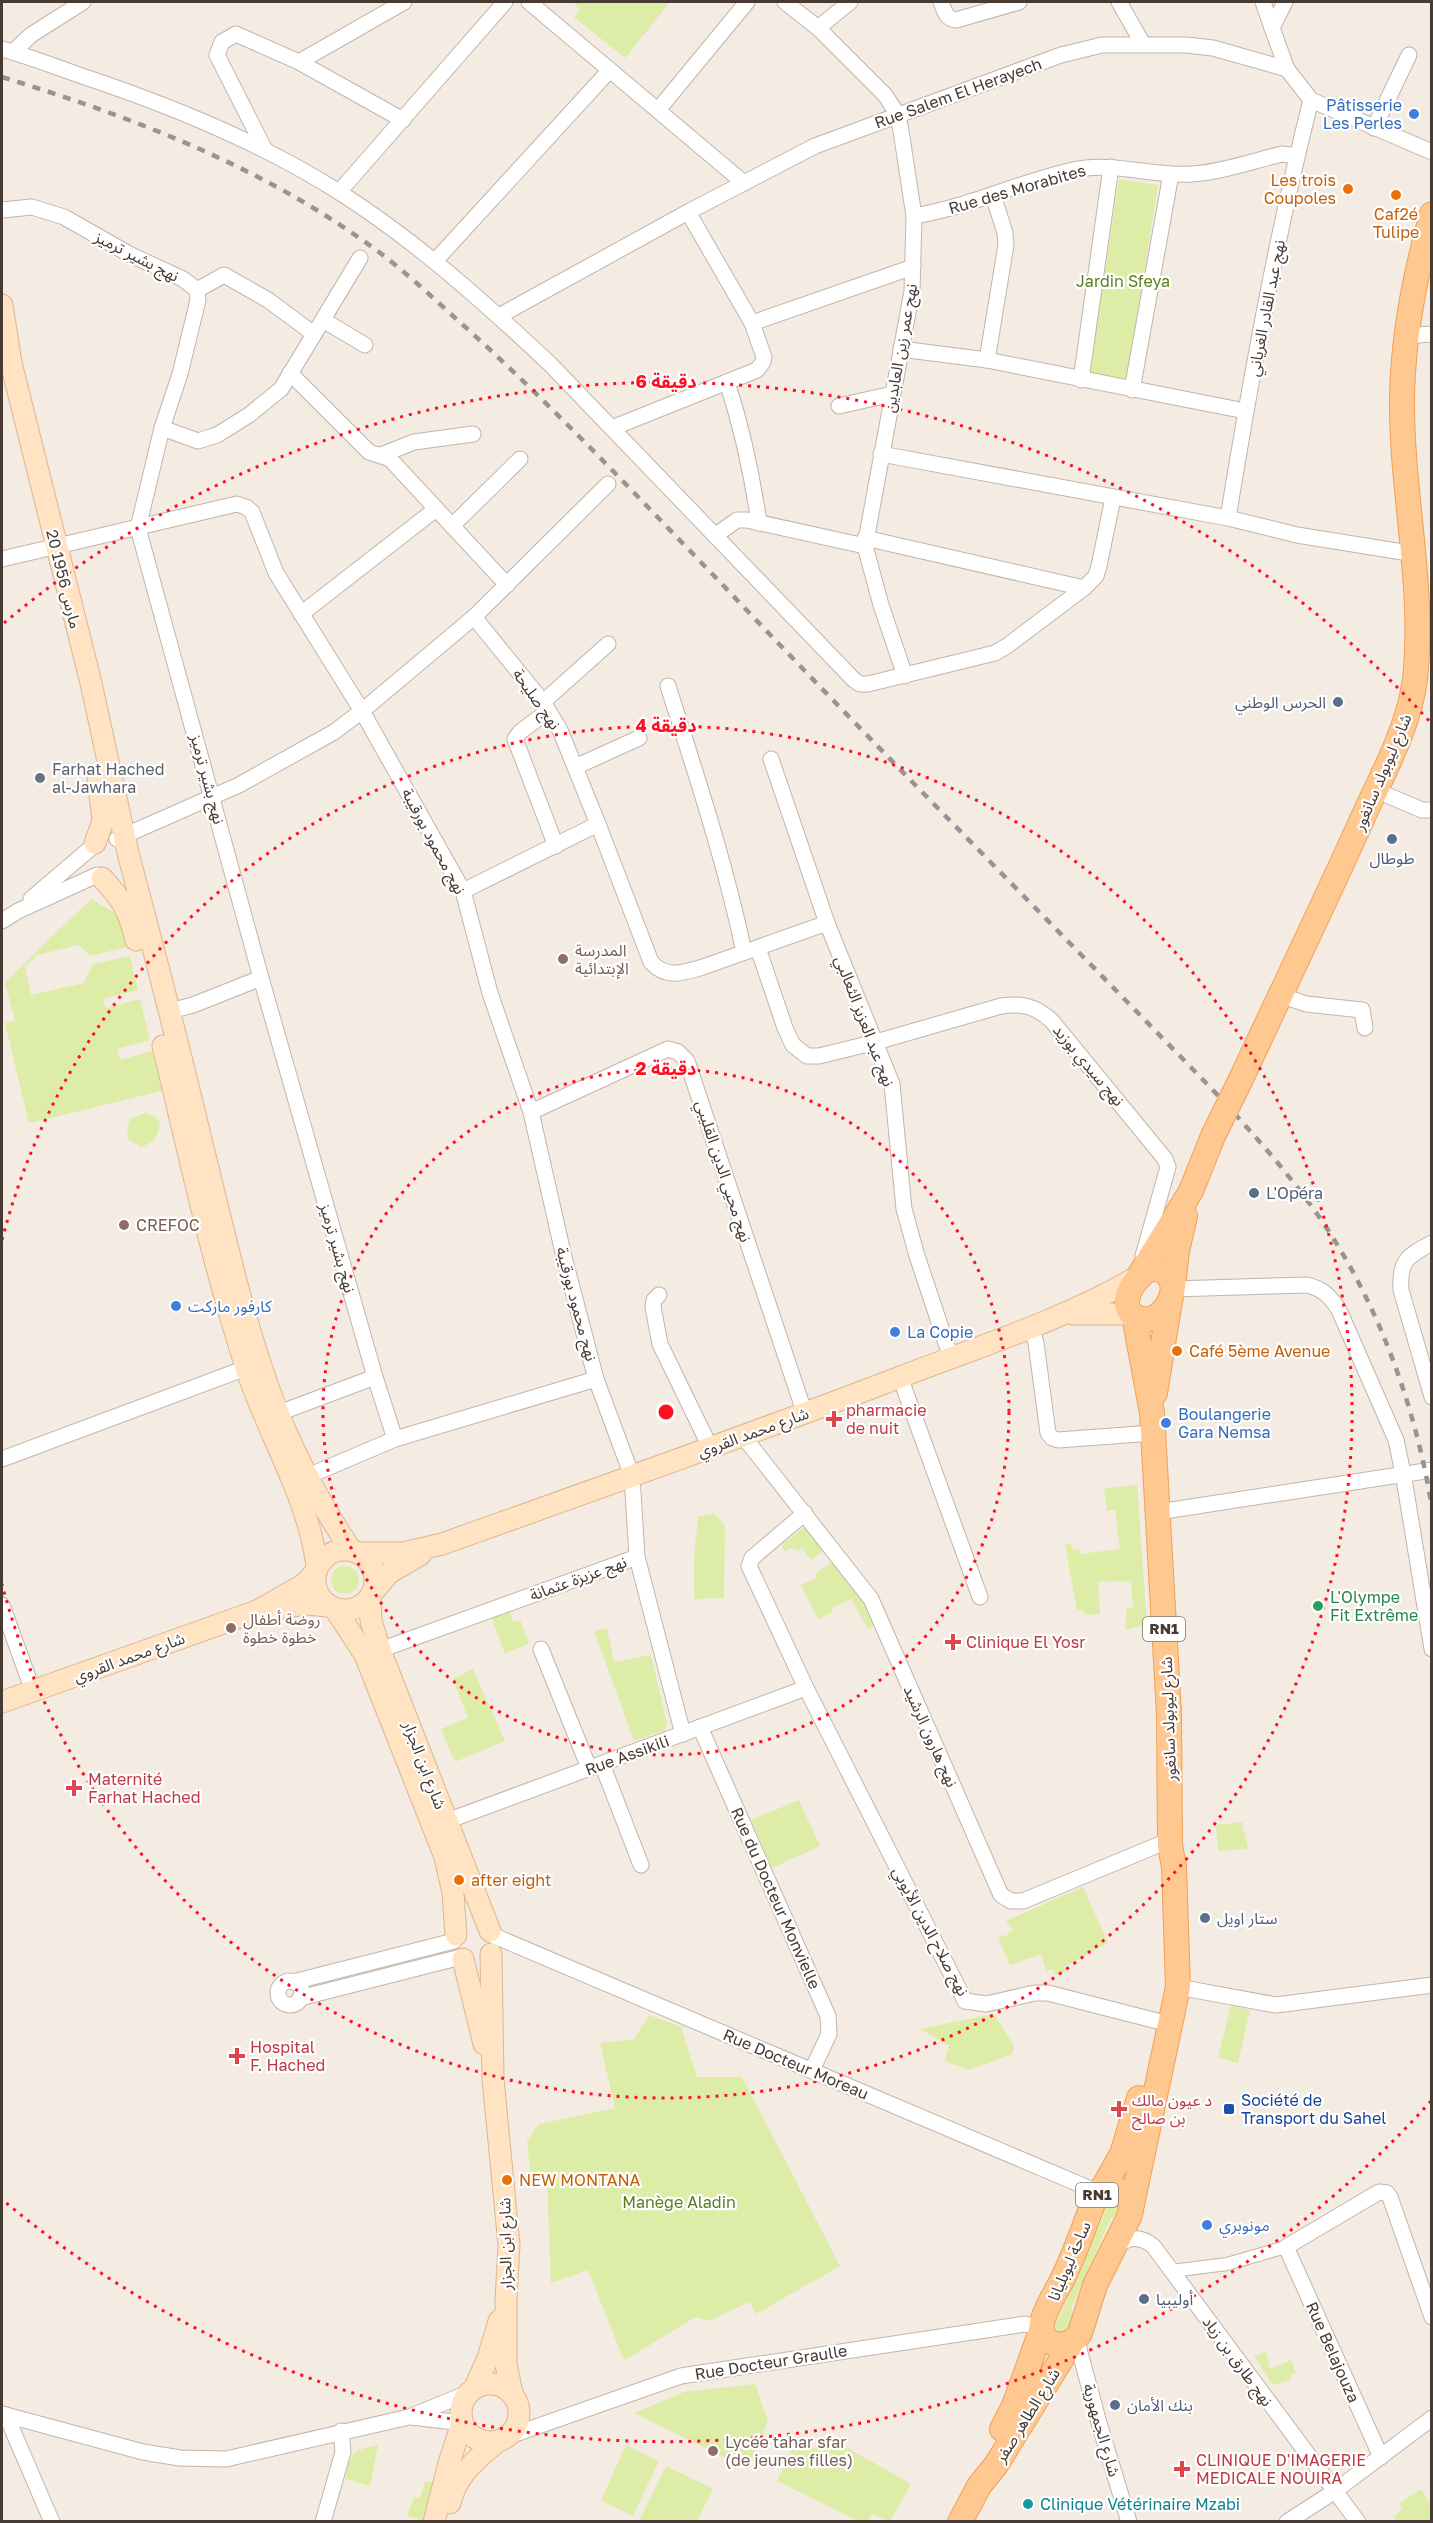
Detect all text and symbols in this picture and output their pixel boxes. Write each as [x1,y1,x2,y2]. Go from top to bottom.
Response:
street label: Rue Salem El Herayech [872,53,1044,133]
place label: Pâtisserie Les Perles [1323,95,1402,133]
marker: Pâtisserie Les Perles [1407,107,1421,121]
street label: Rue des Morabites [946,160,1088,218]
place label: Les trois Coupoles [1264,170,1336,208]
marker: Les trois Coupoles [1341,182,1355,196]
marker: Caf2é Tulipe [1389,188,1403,202]
place label: Caf2é Tulipe [1373,204,1419,242]
street label: نهج بشير ترميز [89,226,183,289]
street label: نهج عبد القادر الغرياني [1243,238,1292,378]
park label: Jardin Sfeya [1076,271,1170,291]
street label: نهج عمر زين العابدين [879,282,924,415]
text: 6 دقيقة [635,370,697,392]
street label: 20 مارس 1956 [42,527,86,631]
street label: نهج صليحة [506,665,565,735]
place label: الحرس الوطني [1235,692,1326,715]
marker: الحرس الوطني [1331,695,1345,709]
street label: شارع ليوبولد سانغور [1348,711,1418,835]
text: 4 دقيقة [635,714,697,736]
street label: نهج بشير ترميز [183,731,230,827]
place label: Farhat Hached al-Jawhara [52,759,164,797]
marker: Farhat Hached al-Jawhara [33,771,47,785]
street label: نهج محمود بورقيبة [395,784,470,899]
marker: طوطال [1385,832,1399,846]
place label: طوطال [1370,848,1415,869]
place label: المدرسة الإبتدائية [575,940,629,979]
marker: المدرسة الإبتدائية [556,952,570,966]
street label: نهج عبد العزيز الثعالبي [828,953,899,1090]
street label: نهج سيدي بوزيد [1047,1020,1129,1112]
text: 2 دقيقة [636,1057,696,1079]
street label: نهج محيي الدين القليبي [689,1098,756,1245]
place label: L'Opéra [1266,1183,1323,1203]
marker: L'Opéra [1247,1186,1261,1200]
street label: نهج بشير ترميز [313,1200,360,1296]
place label: CREFOC [136,1215,200,1235]
marker: CREFOC [117,1218,131,1232]
street label: نهج محمود بورقيبة [549,1245,602,1364]
place label: كارفور ماركت [188,1296,272,1316]
marker: كارفور ماركت [169,1299,183,1313]
place label: La Copie [907,1322,973,1342]
marker: La Copie [888,1325,902,1339]
place label: Café 5ème Avenue [1189,1341,1330,1361]
marker: Café 5ème Avenue [1170,1344,1184,1358]
place label: pharmacie de nuit [846,1400,926,1438]
centre of rings [656,1402,676,1422]
street label: شارع محمد القروي [695,1403,812,1464]
place label: Boulangerie Gara Nemsa [1178,1404,1271,1442]
marker: pharmacie de nuit [827,1412,841,1426]
marker: Boulangerie Gara Nemsa [1159,1416,1173,1430]
street label: نهج عزيزة عثمانة [527,1551,630,1608]
place label: L'Olympe Fit Extrême [1330,1587,1418,1625]
marker: L'Olympe Fit Extrême [1311,1599,1325,1613]
place label: روضة أطفال خطوة خطوة [243,1609,321,1647]
road number: RN1 [1143,1617,1185,1641]
marker: روضة أطفال خطوة خطوة [224,1621,238,1635]
street label: شارع محمد القروي [71,1628,188,1689]
place label: Clinique El Yosr [966,1632,1085,1652]
marker: Clinique El Yosr [944,1633,962,1651]
street label: شارع ليوبولد سانغور [1156,1656,1183,1783]
street label: نهج هارون الرشيد [897,1682,962,1791]
street label: شارع ابن الجزار [396,1717,451,1813]
street label: Rue Assikili [582,1731,672,1779]
place label: Maternité Farhat Hached [88,1769,200,1807]
marker: Maternité Farhat Hached [65,1779,83,1797]
street label: Rue du Docteur Monvielle [727,1804,825,1992]
street label: نهج صلاح الدين الأيوبي [886,1863,974,2000]
place label: after eight [471,1870,551,1890]
marker: after eight [452,1873,466,1887]
place label: ستار اويل [1217,1908,1277,1928]
marker: ستار اويل [1198,1911,1212,1925]
street label: Rue Docteur Moreau [720,2024,872,2104]
place label: Hospital F. Hached [250,2037,325,2075]
marker: Hospital F. Hached [228,2047,246,2065]
place label: د عيون مالك بن صالح [1132,2090,1212,2131]
place label: Société de Transport du Sahel [1241,2090,1386,2128]
marker: د عيون مالك بن صالح [1110,2100,1128,2118]
marker: Société de Transport du Sahel [1222,2102,1236,2116]
place label: NEW MONTANA [519,2170,641,2190]
marker: NEW MONTANA [500,2173,514,2187]
road number: RN1 [1076,2183,1118,2207]
park label: Manège Aladin [622,2192,736,2212]
street label: شارع ابن الجزار [494,2197,519,2292]
place label: مونوبري [1219,2215,1270,2238]
street label: ساحة ليوبليانا [1043,2218,1095,2304]
marker: مونوبري [1200,2218,1214,2232]
place label: أوليبيا [1156,2289,1193,2309]
marker: أوليبيا [1137,2292,1151,2306]
street label: Rue Belajouza [1302,2298,1364,2406]
street label: نهج طارق بن زياد [1196,2312,1277,2412]
street label: Rue Docteur Graulle [693,2340,849,2384]
street label: شارع الطاهر صفر [990,2364,1066,2468]
street label: شارع الجمهورية [1076,2381,1125,2480]
place label: بنك الأمان [1127,2395,1193,2415]
marker: بنك الأمان [1108,2398,1122,2412]
place label: Lycée tahar sfar (de jeunes filles) [725,2432,853,2470]
marker: Lycée tahar sfar (de jeunes filles) [706,2444,720,2458]
place label: CLINIQUE D'IMAGERIE MEDICALE NOUIRA [1196,2450,1366,2488]
marker: CLINIQUE D'IMAGERIE MEDICALE NOUIRA [1173,2460,1191,2478]
place label: Clinique Vétérinaire Mzabi [1040,2494,1240,2514]
marker: Clinique Vétérinaire Mzabi [1021,2497,1035,2511]

